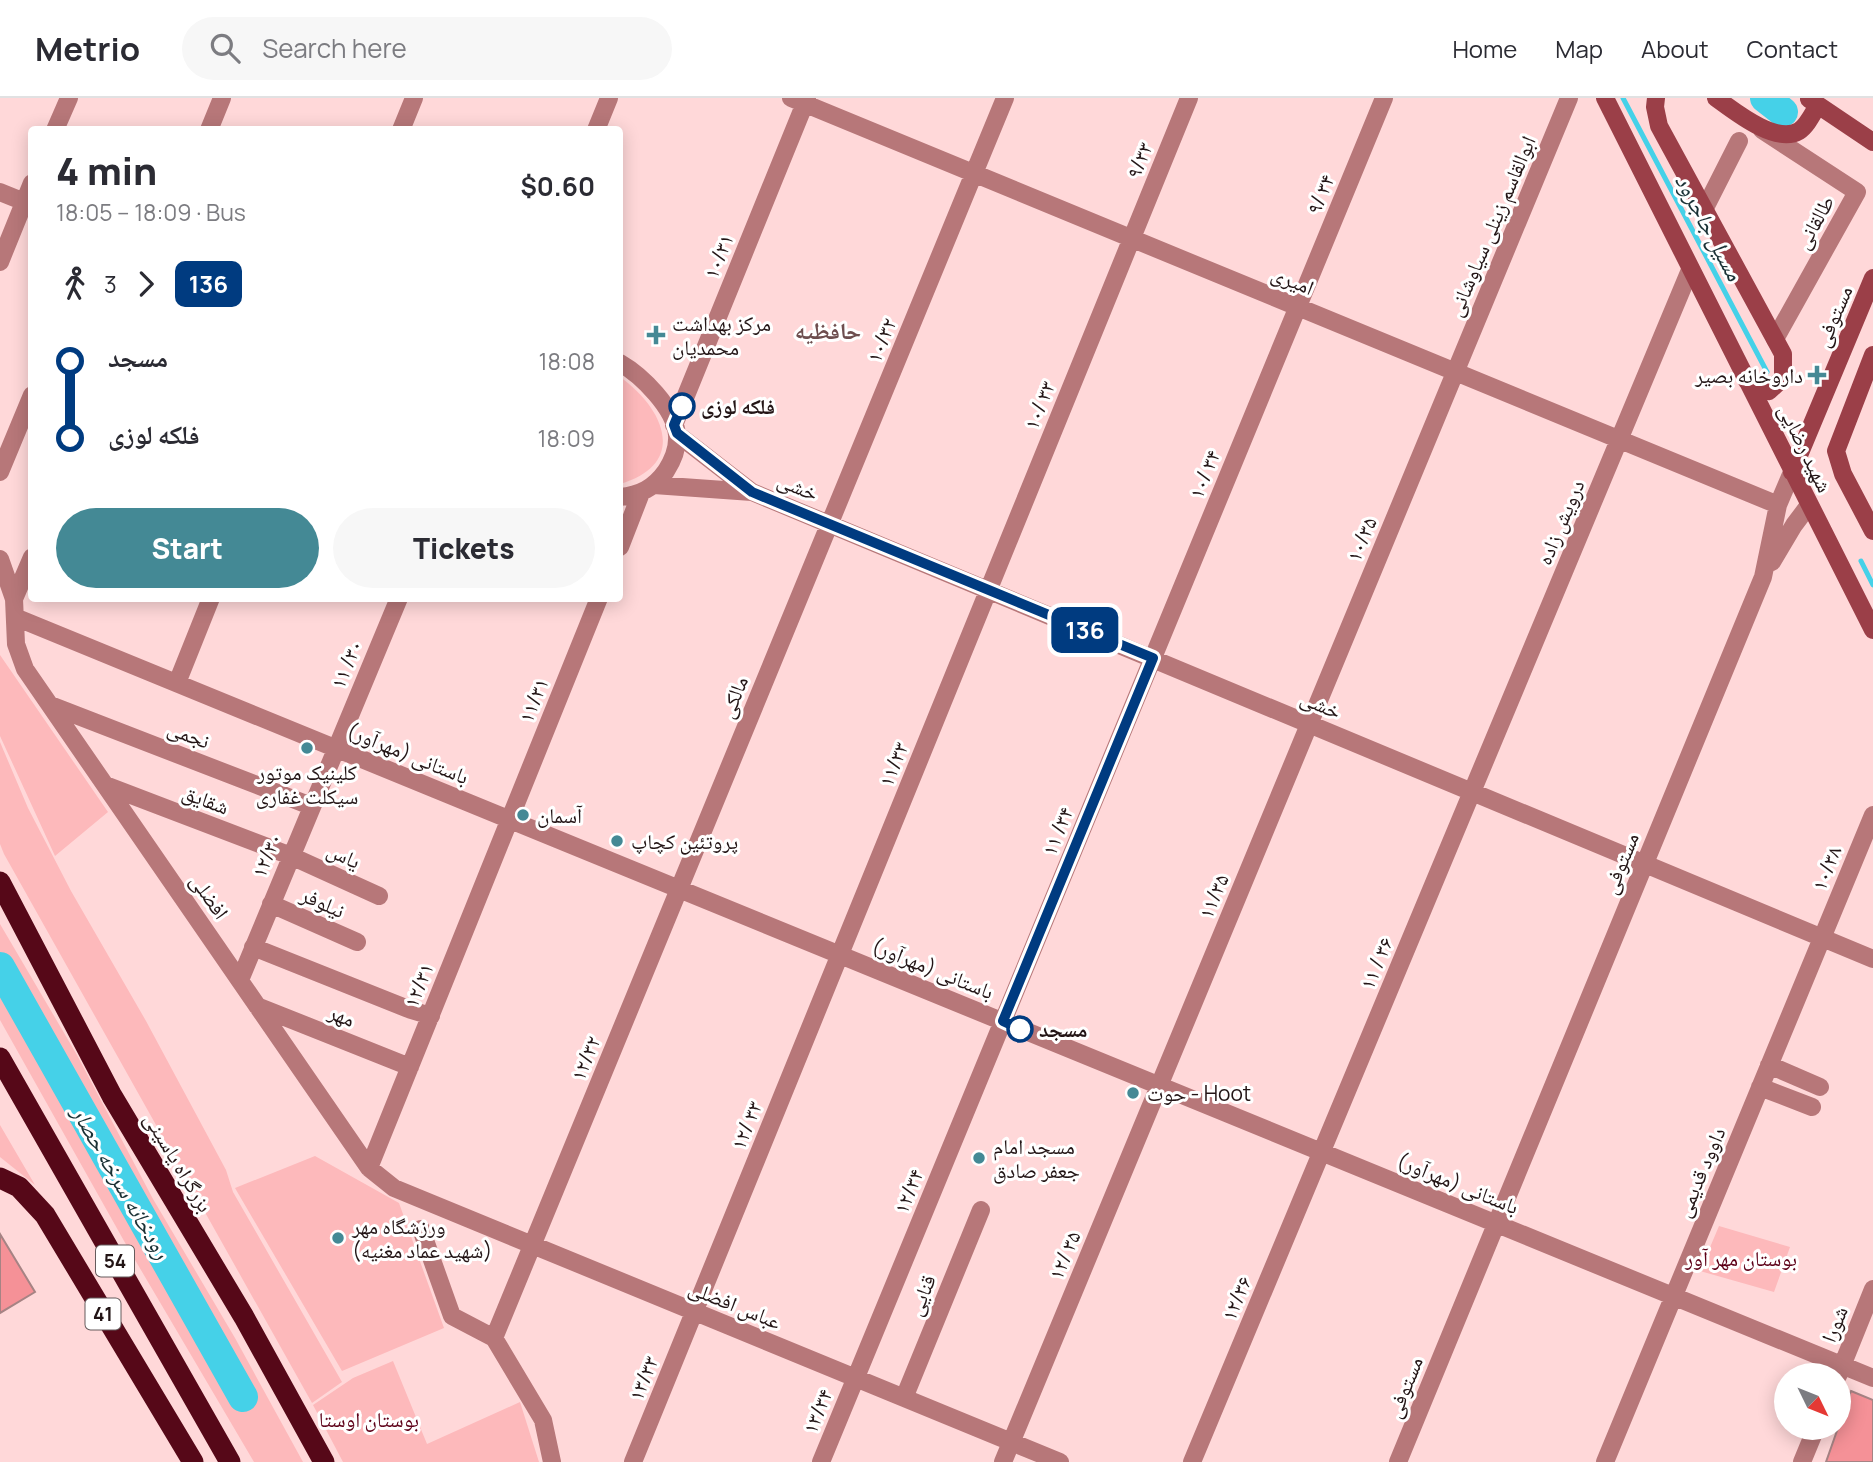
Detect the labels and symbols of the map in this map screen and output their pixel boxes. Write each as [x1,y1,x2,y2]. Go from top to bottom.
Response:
street label: ابوالقاسم زینلی سیاوشانی [1440,131,1543,321]
street label: ۹/۳۳ [1119,138,1159,182]
water label: مسیل جاجرود [1668,168,1752,287]
street label: ۹/ ۳۴ [1299,170,1341,218]
street label: طالقانی [1788,190,1840,254]
street label: ۱۰/۳۱ [696,229,740,283]
street label: امیری [1268,259,1318,301]
street label: مستوفی [1808,281,1858,351]
place label: مرکز بهداشت محمدیان [672,309,771,361]
street label: ۱۰/۳۲ [859,313,903,367]
district label: حافظیه [795,314,861,346]
marker: مرکز بهداشت محمدیان [646,325,666,345]
place label: داروخانه بصیر [1694,361,1803,389]
marker: داروخانه بصیر [1809,367,1825,383]
street label: ۱۰/ ۳۳ [1017,377,1061,433]
place label: فلکه لوزی [701,392,775,420]
marker: فلکه لوزی [669,393,695,419]
street label: شهید رضایی [1773,399,1839,497]
street label: ۱۰/ ۳۴ [1182,446,1226,502]
street label: خشی [773,465,823,507]
street label: درویش زاده [1530,475,1590,569]
street label: ۱۰/۳۵ [1339,512,1383,566]
line badge: 136 [1045,607,1125,653]
street label: ۱۱ /۳۰ [323,635,369,693]
street label: مالکی [712,672,754,722]
street label: ۱۱/۳۱ [511,673,555,727]
street label: خشی [1296,683,1346,725]
street label: نجمی [164,713,214,755]
street label: باستانی (مهرآور) [343,716,473,790]
street label: ۱۱/۳۳ [871,737,915,791]
marker: کلینیک موتور سیکلت غفاری [299,740,315,756]
place label: کلینیک موتور سیکلت غفاری [256,758,358,810]
street label: شقایق [179,777,233,821]
place label: آسمان [537,801,583,829]
street label: ۱۱ /۳۴ [1035,803,1079,859]
marker: آسمان [515,807,531,823]
place label: پروتئین کچاپ [631,827,738,855]
street label: ۱۲/۳۰ [244,828,288,882]
street label: مستوفی [1595,828,1645,898]
marker: پروتئین کچاپ [609,833,625,849]
street label: یاس [323,835,365,875]
street label: ۱۰/۳۸ [1804,841,1848,895]
street label: افضلی [184,868,236,924]
street label: ۱۱/۳۵ [1191,869,1235,923]
street label: نیلوفر [296,880,350,924]
street label: باستانی (مهرآور) [868,931,998,1005]
street label: ۱۱ / ۳۶ [1353,933,1399,993]
street label: ۱۲/۳۱ [396,958,440,1012]
street label: مهر [324,997,359,1033]
place label: مسجد [1039,1015,1088,1043]
marker: مسجد [1007,1016,1033,1042]
street label: ۱۲/۳۲ [563,1031,607,1085]
place label: حوت - Hoot [1147,1079,1251,1107]
marker: حوت - Hoot [1125,1085,1141,1101]
street label: ۱۲/ ۳۳ [724,1097,768,1153]
water label: رودخانه سرخه حصار [64,1098,179,1265]
street label: بزرگراه یاسینی [138,1107,220,1217]
street label: داوود قدیمی [1668,1123,1732,1221]
place label: مسجد امام جعفر صادق [993,1132,1080,1184]
street label: باستانی (مهرآور) [1393,1146,1523,1220]
marker: مسجد امام جعفر صادق [971,1150,987,1166]
street label: ۱۲/۳۴ [886,1164,930,1218]
place label: ورزشگاه مهر (شهید عماد مغنیه) [351,1212,492,1264]
street label: ۱۲/ ۳۵ [1041,1226,1087,1284]
marker: ورزشگاه مهر (شهید عماد مغنیه) [330,1230,346,1246]
park label: بوستان مهر آور [1684,1244,1797,1272]
road number: 54 [96,1246,134,1276]
street label: قنایی [900,1270,942,1320]
street label: ۱۲/۳۶ [1214,1271,1258,1325]
street label: عباس افضلی [685,1273,786,1335]
road number: 41 [86,1298,120,1330]
street label: شورا [1814,1302,1854,1346]
street label: ۱۳/۳۳ [621,1351,665,1405]
street label: مستوفی [1379,1352,1429,1422]
north arrow [1774,1363,1852,1440]
street label: ۱۳/۳۴ [795,1384,839,1438]
park label: بوستان اوستا [319,1405,419,1433]

